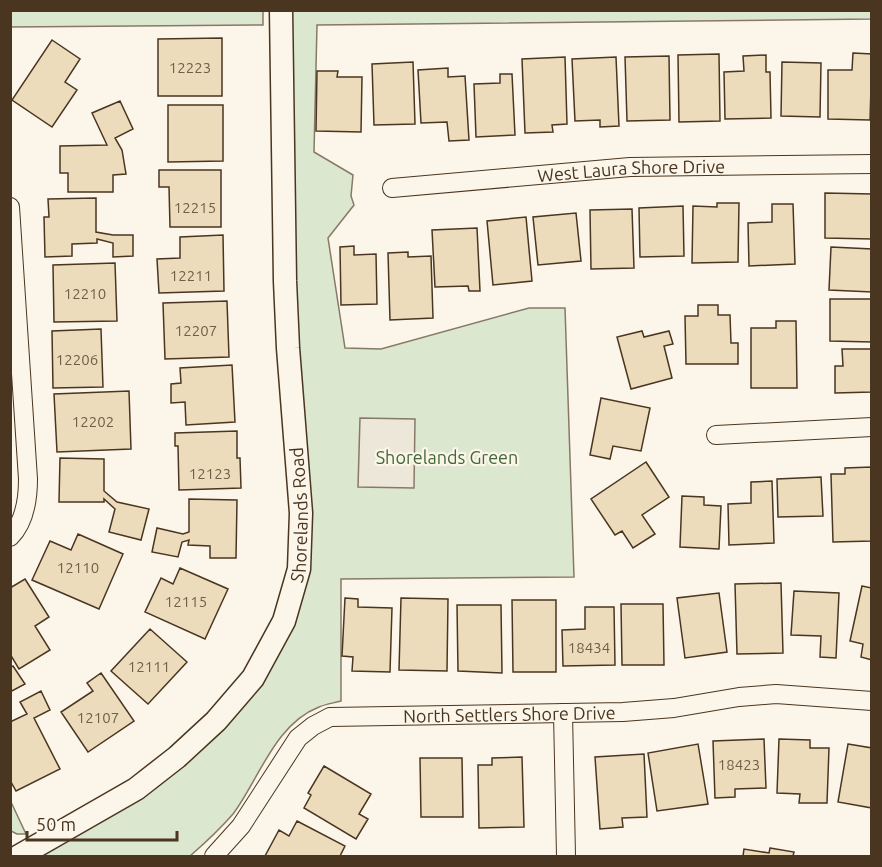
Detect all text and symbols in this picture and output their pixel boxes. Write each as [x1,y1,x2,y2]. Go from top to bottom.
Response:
house number: 12223 [169,59,211,76]
street label: West Laura Shore Drive [537,156,725,185]
house number: 12215 [174,199,216,216]
house number: 12211 [170,267,212,284]
house number: 12210 [64,285,106,302]
house number: 12207 [175,322,217,339]
house number: 12206 [56,351,98,368]
house number: 12202 [72,413,114,430]
street label: Shorelands Road [286,446,311,585]
park label: Shorelands Green [376,447,518,467]
house number: 12123 [189,465,231,482]
house number: 12110 [57,559,99,576]
house number: 12115 [165,593,207,610]
house number: 18434 [568,639,610,656]
house number: 12111 [128,658,170,675]
street label: North Settlers Shore Drive [403,702,616,726]
house number: 12107 [77,709,119,726]
house number: 18423 [718,756,760,773]
scale bar [27,804,177,842]
text: 50 m [36,814,76,834]

